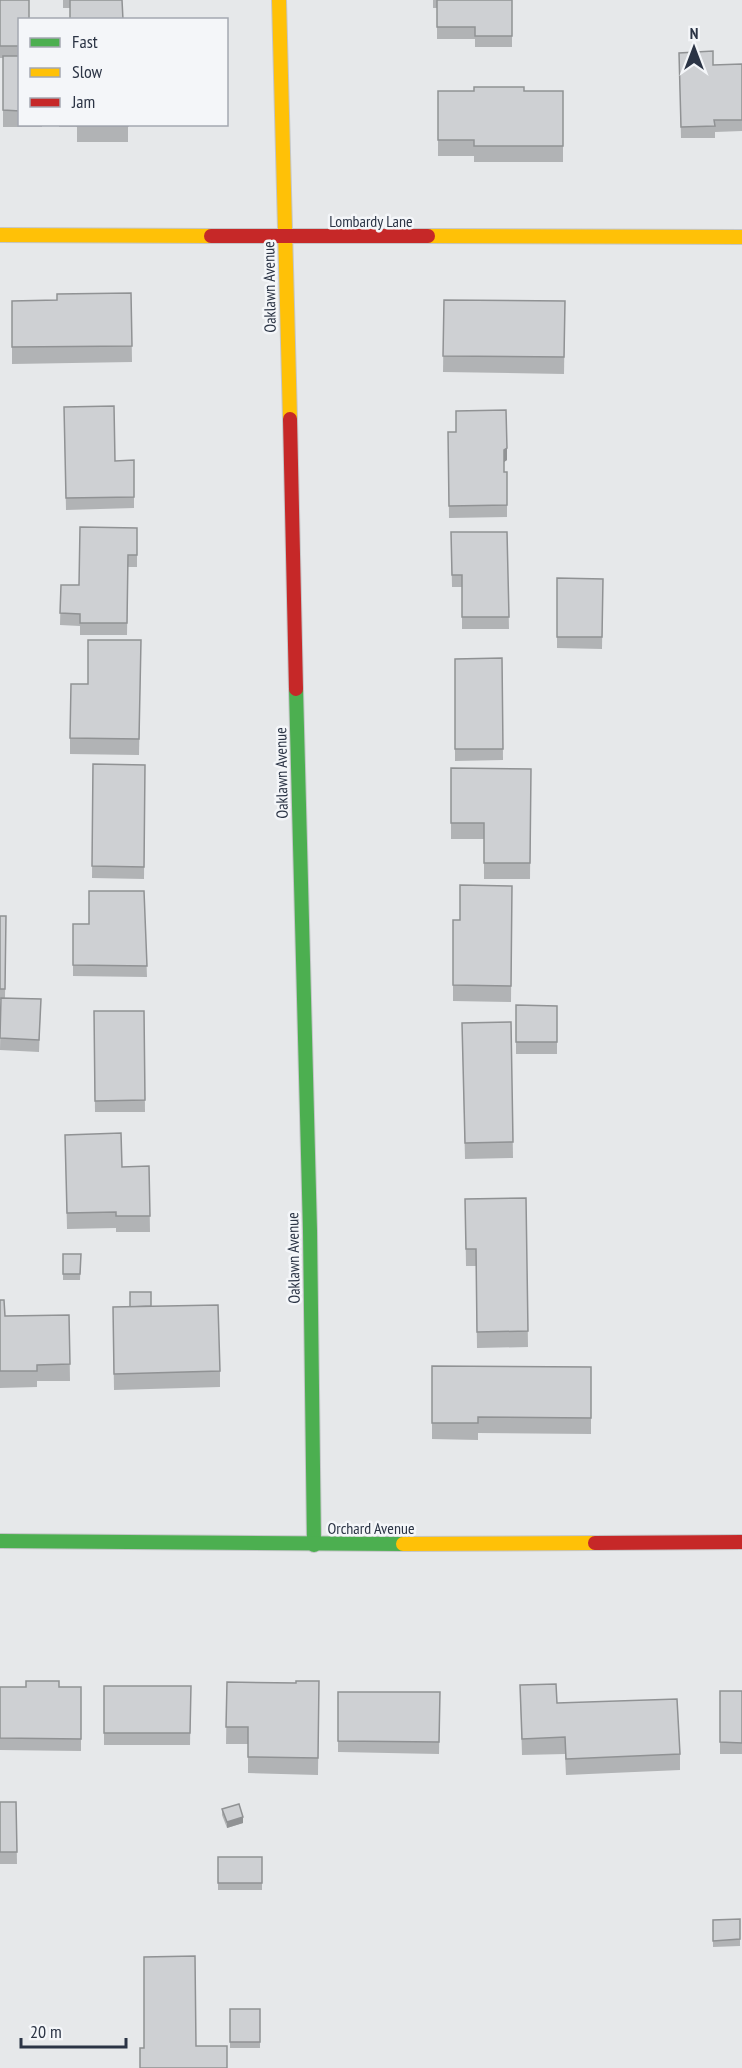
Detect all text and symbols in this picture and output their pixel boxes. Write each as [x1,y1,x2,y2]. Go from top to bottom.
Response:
legend [18,18,228,126]
north arrow [664,18,724,78]
text: N [690,23,698,43]
text: Fast [72,30,98,53]
text: Slow [72,60,103,83]
text: Jam [71,90,95,113]
street label: Lombardy Lane [329,211,413,231]
street label: Oaklawn Avenue [258,241,280,333]
street label: Oaklawn Avenue [270,727,292,819]
street label: Oaklawn Avenue [282,1212,304,1304]
street label: Orchard Avenue [327,1518,415,1538]
scale bar [21,2011,126,2049]
text: 20 m [30,2020,62,2043]

